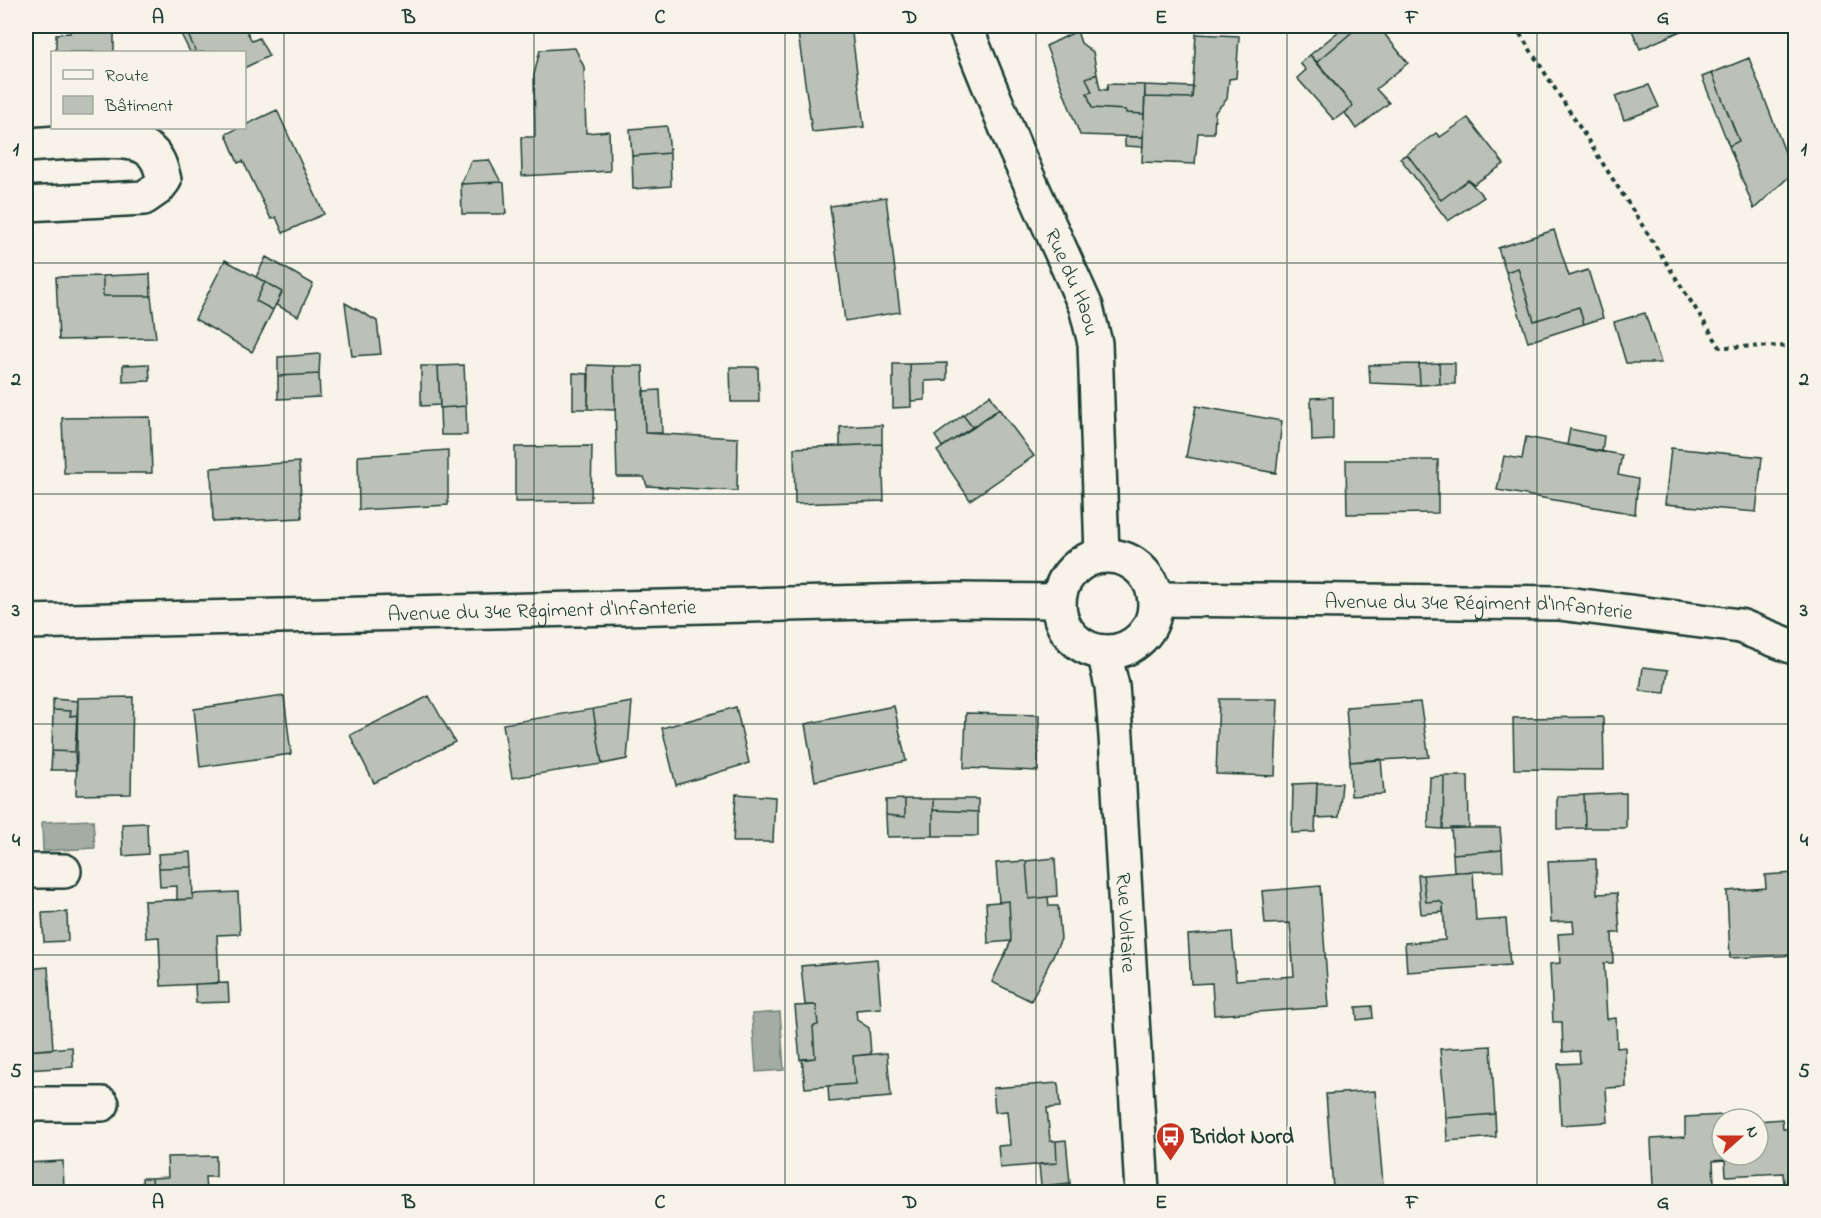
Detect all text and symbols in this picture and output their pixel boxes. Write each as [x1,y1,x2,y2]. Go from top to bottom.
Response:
text: A [152,4,164,33]
text: B [401,4,416,33]
text: C [655,4,666,33]
text: D [902,4,917,33]
text: E [1155,4,1167,33]
text: F [1405,4,1419,33]
text: G [1657,4,1670,33]
legend [51,51,246,129]
text: Route [105,64,150,90]
text: Bâtiment [104,94,173,120]
text: 1 [13,136,20,165]
text: 1 [1801,136,1808,165]
street label: Rue du Haou [1036,224,1106,339]
text: 2 [10,366,21,395]
text: 2 [1798,366,1809,395]
street label: Avenue du 34e Régiment d'Infanterie [1324,588,1635,629]
street label: Avenue du 34e Régiment d'Infanterie [387,593,697,630]
text: 3 [11,597,20,626]
text: 3 [1799,597,1808,626]
text: 4 [12,827,21,856]
text: 4 [1800,827,1809,856]
street label: Rue Voltaire [1107,872,1143,974]
text: 5 [10,1058,22,1087]
text: 5 [1798,1058,1810,1087]
north arrow [1710,1107,1770,1167]
bus stop icon: Bridot Nord [1154,1120,1186,1162]
place label: Bridot Nord [1190,1123,1294,1153]
text: N [1739,1123,1765,1142]
text: A [152,1189,164,1218]
text: B [401,1189,416,1218]
text: C [655,1189,666,1218]
text: D [902,1189,917,1218]
text: E [1155,1189,1167,1218]
text: F [1405,1189,1419,1218]
text: G [1657,1189,1670,1218]

